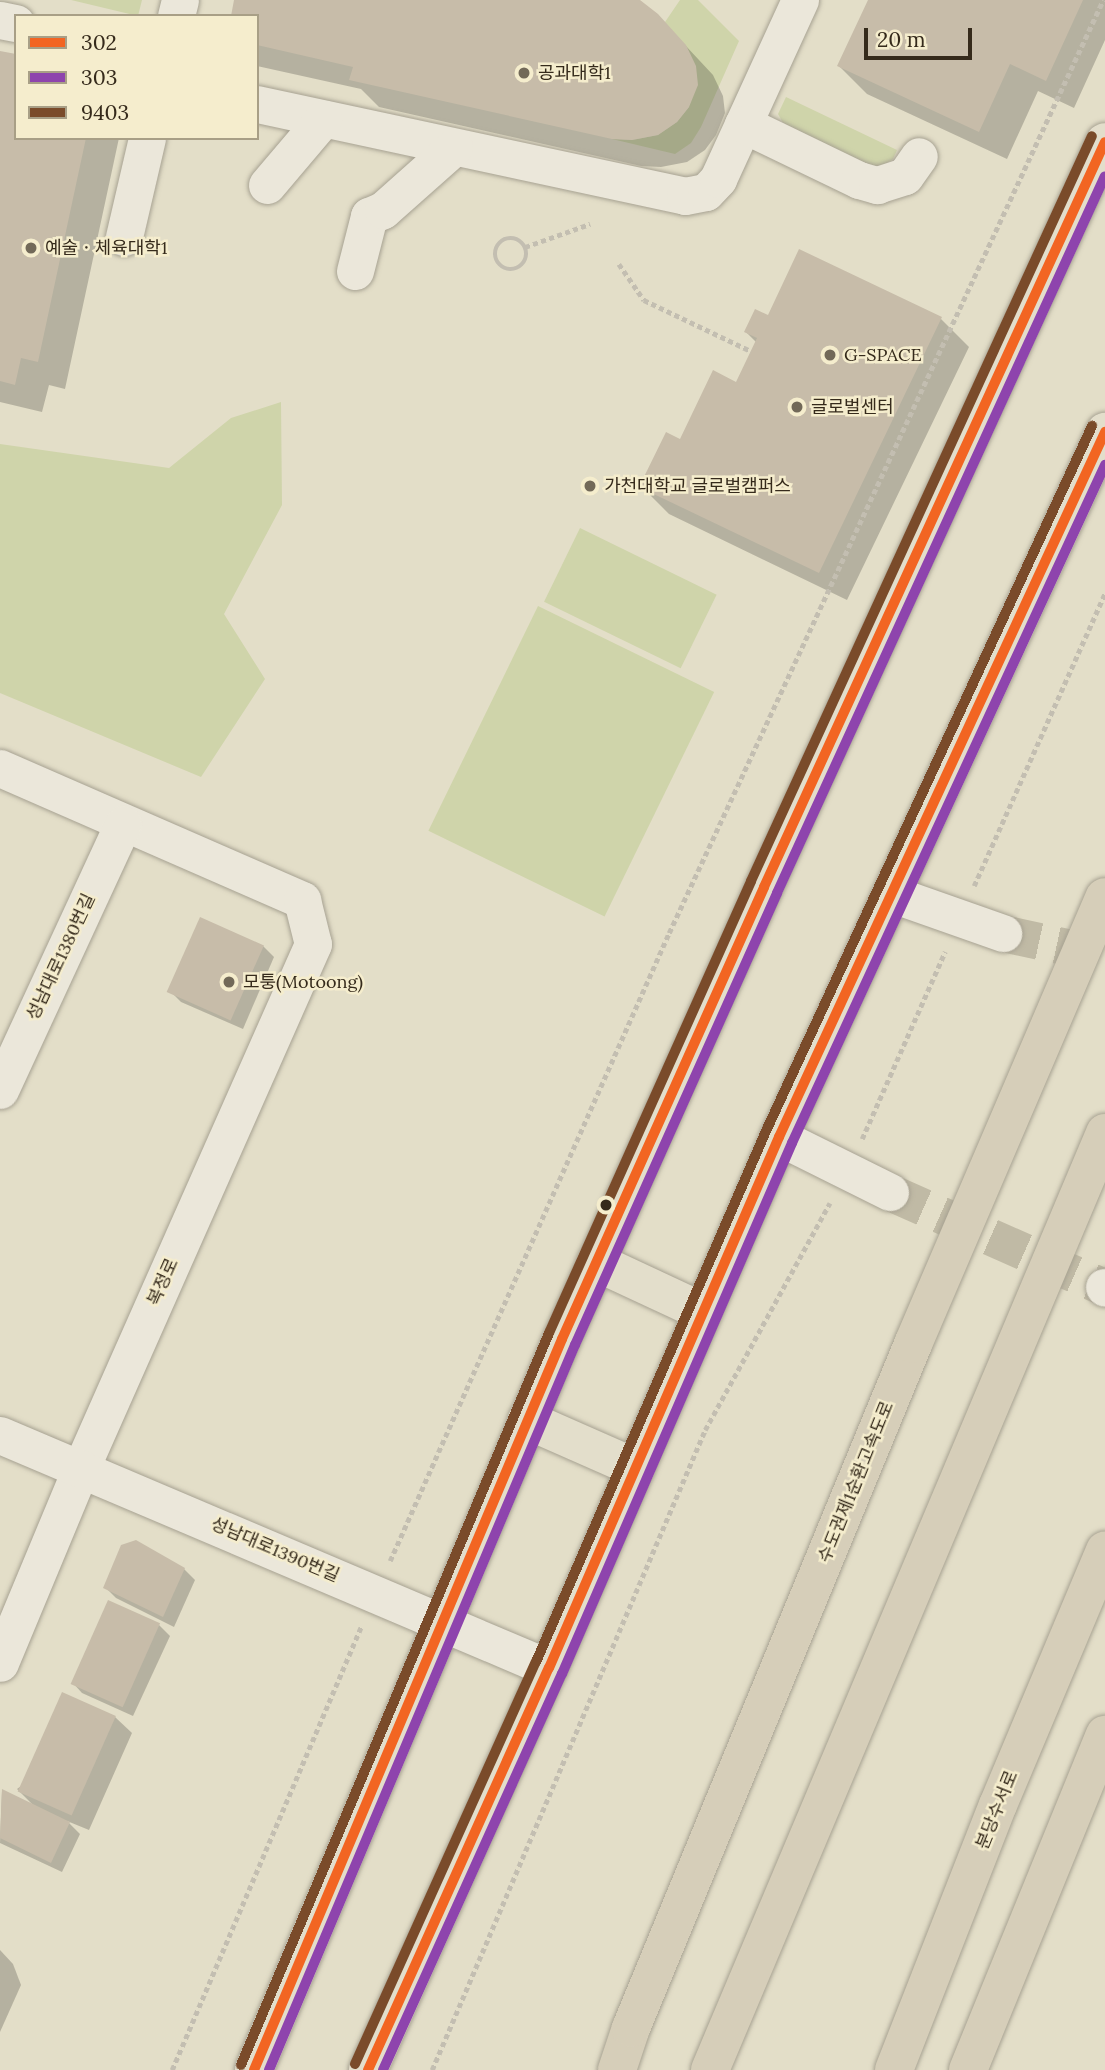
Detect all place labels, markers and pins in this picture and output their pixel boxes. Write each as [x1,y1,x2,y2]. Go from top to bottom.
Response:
place label: 공과대학1 [538,62,611,84]
marker: 공과대학1 [516,65,532,81]
place label: 예술ㆍ체육대학1 [45,237,167,259]
marker: 예술ㆍ체육대학1 [23,240,39,256]
place label: G-SPACE [844,344,922,366]
marker: G-SPACE [822,347,838,363]
place label: 글로벌센터 [811,396,894,418]
marker: 글로벌센터 [789,399,805,415]
place label: 가천대학교 글로벌캠퍼스 [604,475,791,497]
marker: 가천대학교 글로벌캠퍼스 [582,478,598,494]
place label: 모퉁(Motoong) [243,971,363,993]
marker: 모퉁(Motoong) [221,974,237,990]
unlabelled marker [599,1198,613,1212]

